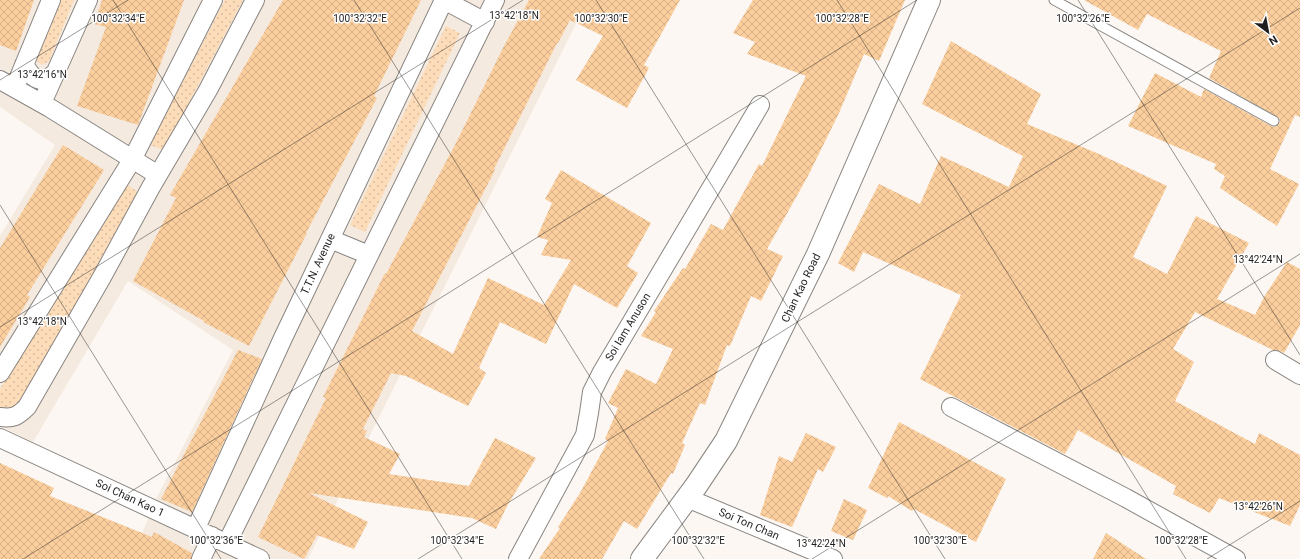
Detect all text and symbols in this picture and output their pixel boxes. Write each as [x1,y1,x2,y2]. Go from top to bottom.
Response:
text: 13°42'18"N [489,10,539,21]
north arrow [1248,12,1288,52]
text: 100°32'34"E [91,13,145,24]
text: 100°32'32"E [333,13,387,24]
text: 100°32'30"E [574,13,628,24]
text: 100°32'28"E [815,13,869,24]
text: 100°32'26"E [1056,13,1110,24]
text: N [1266,32,1280,48]
text: 13°42'16"N [17,69,67,80]
street label: T.T.N. Avenue [298,231,338,297]
street label: Chan Kao Road [779,251,823,325]
text: 13°42'24"N [1233,254,1283,265]
street label: Soi Iam Anuson [603,291,653,363]
text: 13°42'18"N [17,316,67,327]
street label: Soi Chan Kao 1 [94,476,166,520]
text: 13°42'26"N [1233,501,1283,512]
street label: Soi Ton Chan [717,505,781,543]
text: 100°32'36"E [189,535,243,546]
text: 100°32'34"E [430,535,484,546]
text: 100°32'32"E [671,535,725,546]
text: 100°32'30"E [913,535,967,546]
text: 100°32'28"E [1154,535,1208,546]
text: 13°42'24"N [796,538,846,549]

